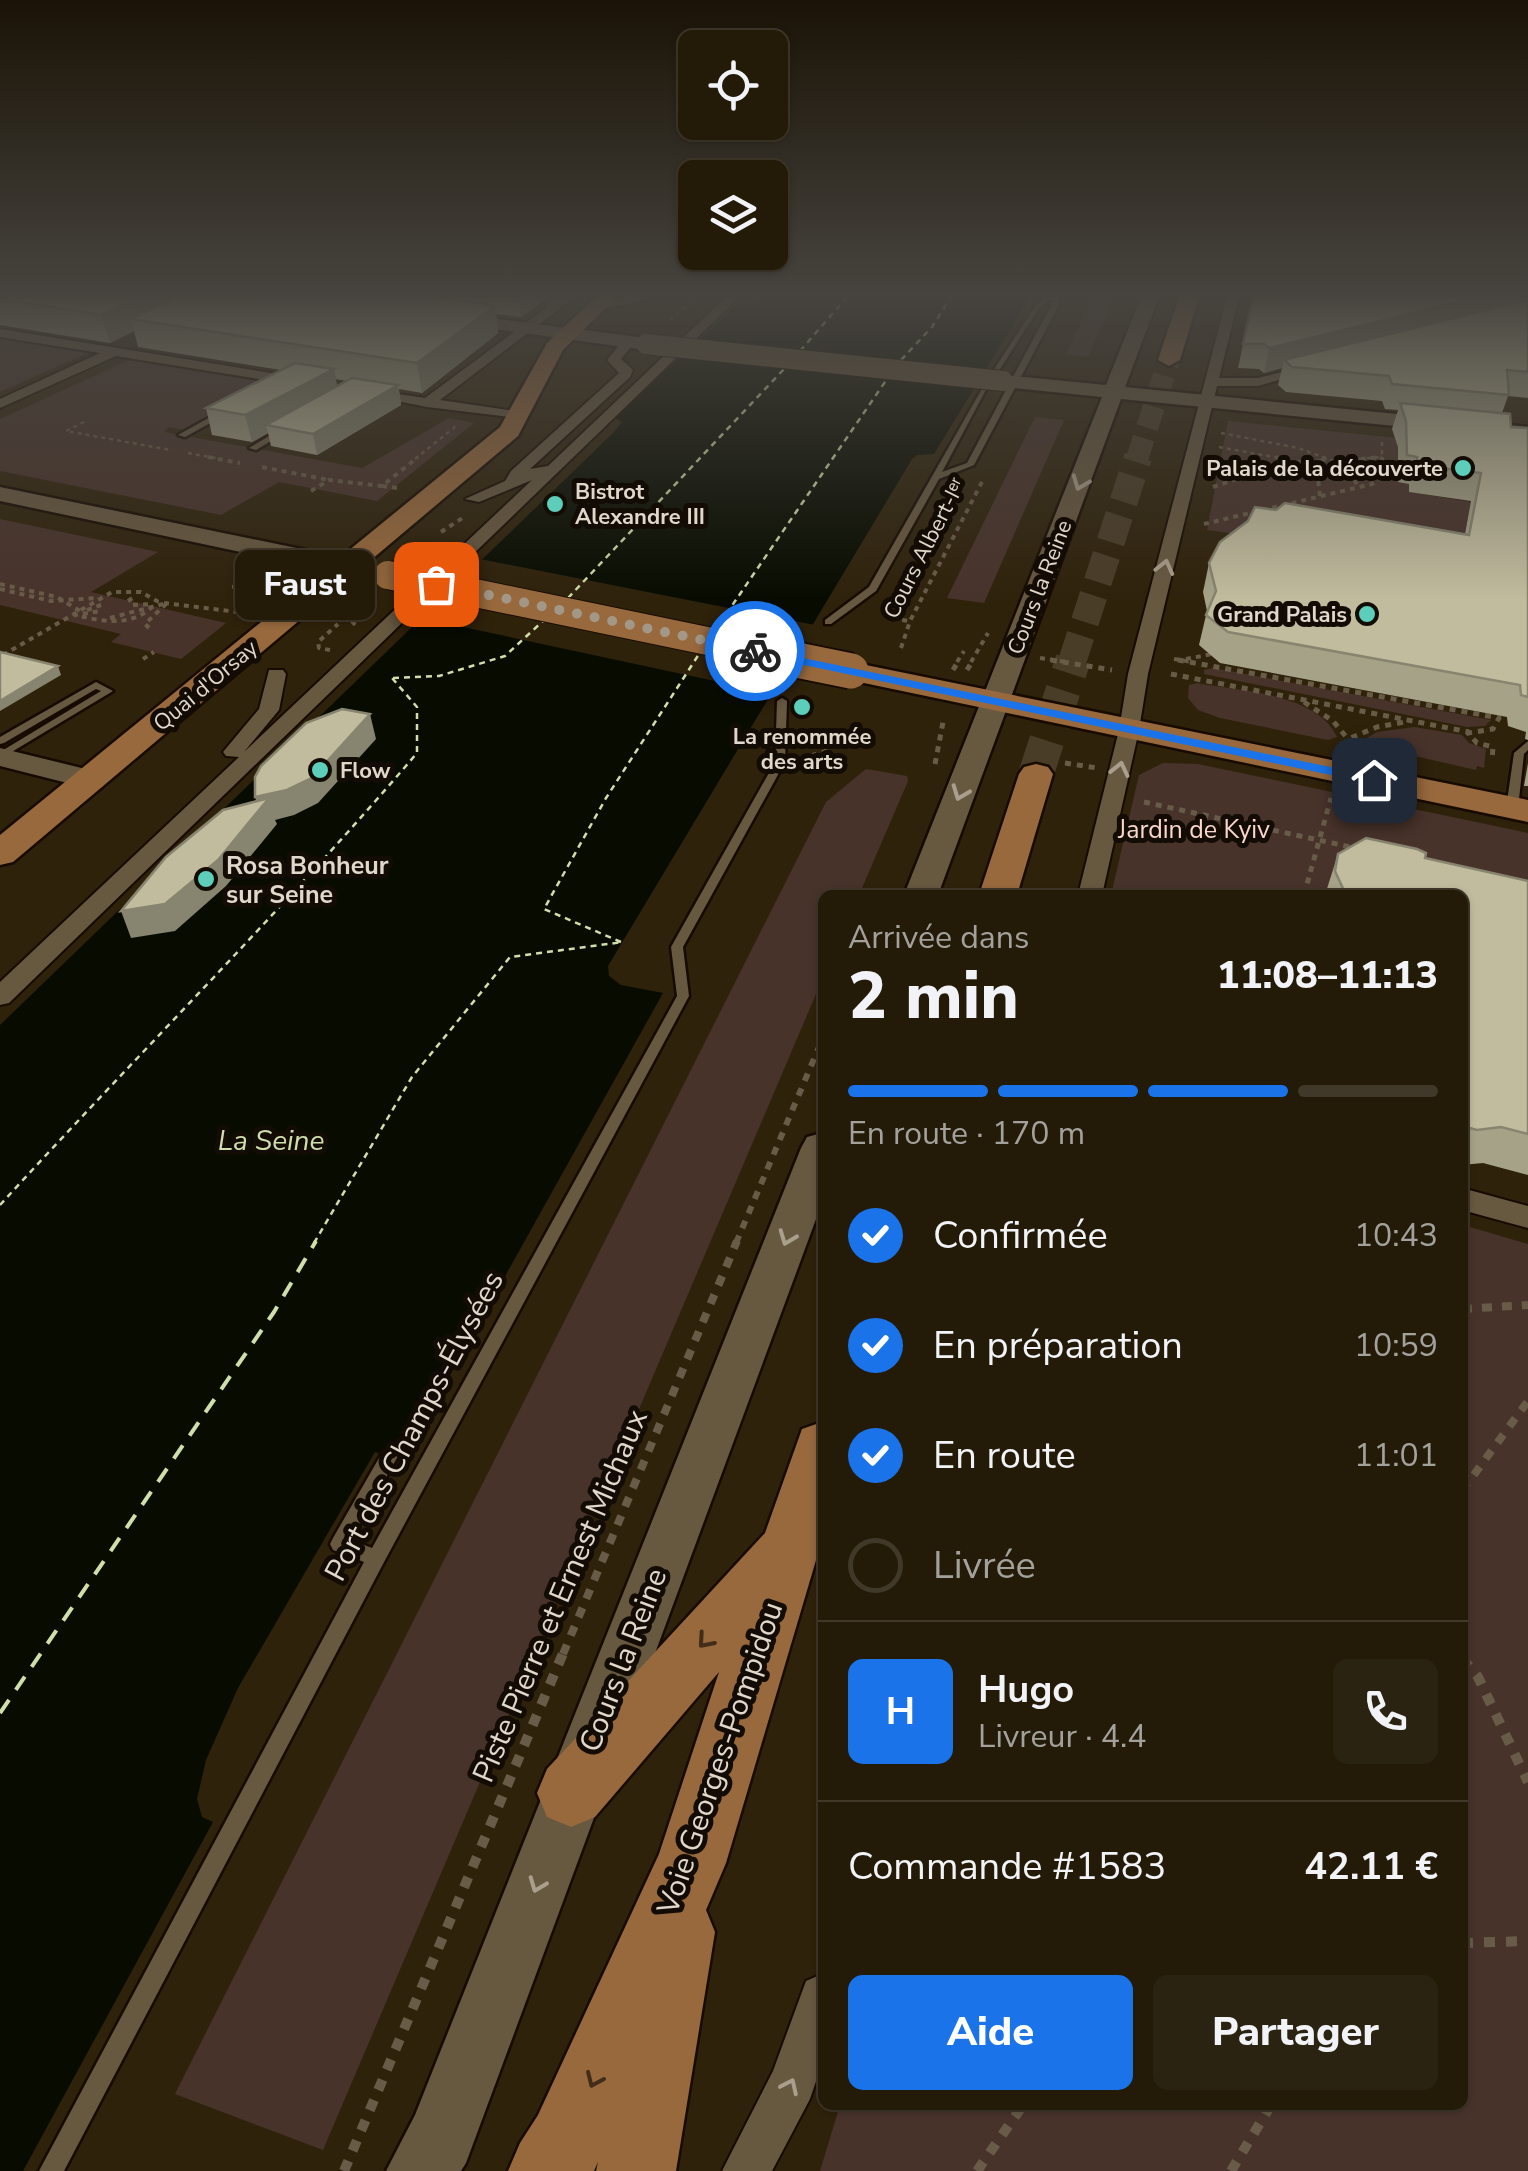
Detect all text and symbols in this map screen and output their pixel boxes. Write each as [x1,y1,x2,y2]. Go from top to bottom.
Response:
map controls [678,30,788,270]
button: locate [678,30,788,140]
button: layers [678,160,788,270]
place label: Palais de la découverte [1206,454,1443,484]
marker: Palais de la découverte [1452,457,1474,479]
street label: Cours Albert-Iᵉʳ [877,473,973,624]
one-way arrow [1072,473,1092,491]
place label: Bistrot Alexandre III [575,477,705,532]
marker: Bistrot Alexandre III [544,493,566,515]
street label: Cours la Reine [1000,516,1079,659]
pin [394,542,479,627]
callout: Faust [236,549,376,619]
icon: bag [409,557,464,612]
one-way arrow [1153,559,1174,576]
text: Faust [264,563,346,606]
place label: Grand Palais [1217,600,1347,630]
courier [705,601,805,701]
marker: Grand Palais [1356,603,1378,625]
icon: bike [728,624,783,679]
street label: Quai d'Orsay [147,633,265,738]
marker: La renommée des arts [791,696,813,718]
place label: La renommée des arts [733,722,871,777]
pin [1332,738,1417,823]
icon: home [1347,753,1402,808]
place label: Flow [340,756,391,786]
marker: Flow [309,759,331,781]
one-way arrow [1108,761,1129,778]
one-way arrow [952,783,972,800]
park label: Jardin de Kyiv [1117,813,1270,847]
place label: Rosa Bonheur sur Seine [226,849,389,912]
marker: Rosa Bonheur sur Seine [195,868,217,890]
text: Arrivée dans [848,916,1029,959]
text: 11:08–11:13 [1217,950,1438,1001]
text: 2 min [848,952,1019,1041]
text: En route · 170 m [848,1112,1085,1155]
water label: La Seine [218,1122,324,1160]
icon: check [848,1208,903,1263]
text: Confirmée [933,1210,1108,1261]
text: 10:43 [1354,1214,1438,1257]
one-way arrow [779,1229,799,1246]
street label: Port des Champs-Élysées [315,1264,514,1588]
icon: check [848,1318,903,1373]
text: En préparation [933,1320,1183,1371]
text: 10:59 [1354,1324,1438,1367]
street label: Piste Pierre et Ernest Michaux [463,1403,658,1789]
icon: check [848,1428,903,1483]
text: En route [933,1430,1076,1481]
text: 11:01 [1354,1434,1438,1477]
text: Livrée [933,1540,1036,1591]
street label: Cours la Reine [570,1562,677,1758]
street label: Voie Georges-Pompidou [647,1596,793,1921]
one-way arrow [699,1630,717,1648]
button: phone [1333,1659,1438,1764]
text: Hugo [978,1664,1074,1715]
text: H [886,1686,915,1737]
text: Livreur · 4.4 [978,1715,1146,1758]
text: Commande #1583 [848,1841,1166,1892]
text: 42.11 € [1304,1841,1438,1892]
one-way arrow [528,1875,549,1892]
button: Aide [848,1975,1133,2090]
button: Partager [1153,1975,1438,2090]
one-way arrow [586,2070,606,2088]
one-way arrow [778,2078,798,2096]

